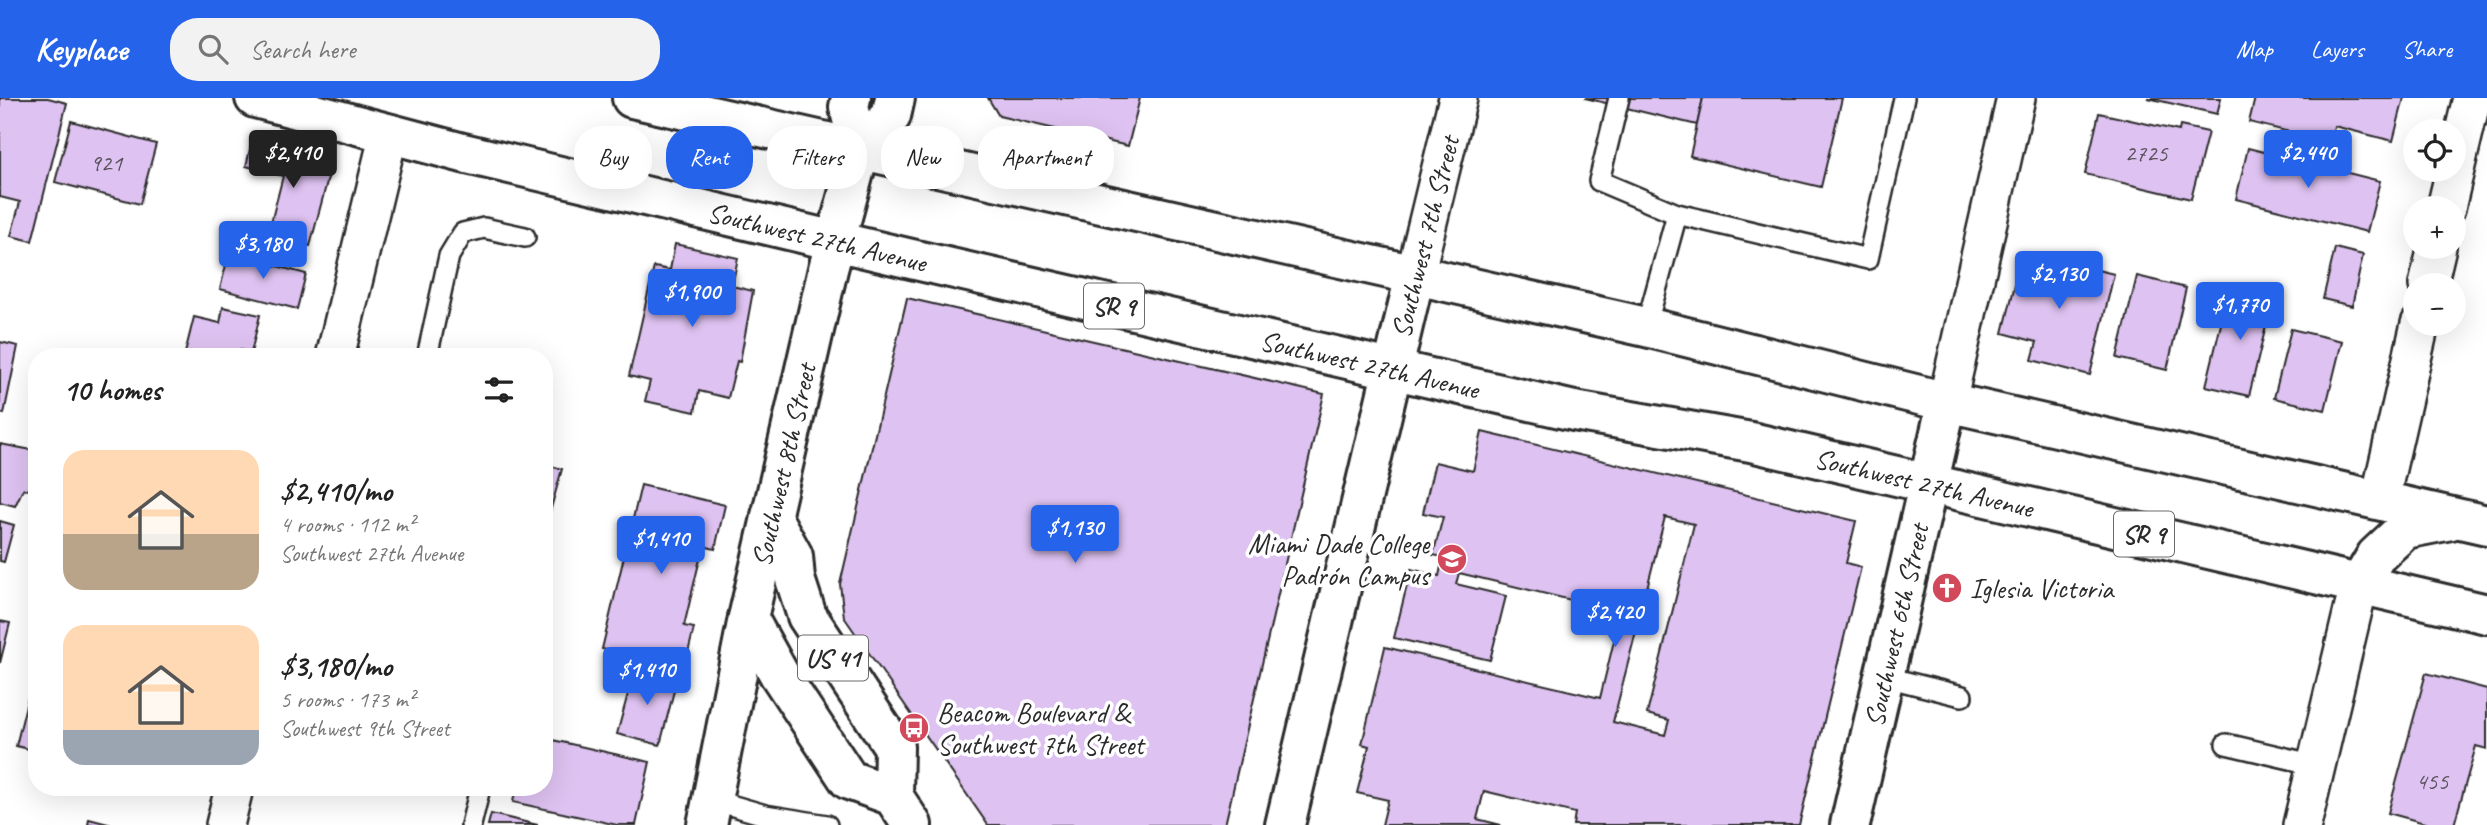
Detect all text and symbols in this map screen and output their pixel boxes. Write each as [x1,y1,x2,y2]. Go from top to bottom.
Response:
search box [170,18,660,81]
text: Keyplace [35,28,128,70]
icon: search [194,30,232,68]
text: Search here [250,33,356,66]
text: Map [2236,34,2273,64]
text: Layers [2311,34,2364,64]
text: Share [2402,34,2452,64]
map controls [2403,119,2466,336]
button: locate [2403,119,2466,182]
chip: Buy [574,126,652,189]
chip: Rent [666,126,753,189]
chip: Filters [767,126,867,189]
chip: New [881,126,964,189]
chip: Apartment [978,126,1114,189]
pin: $2,410 [236,130,350,190]
street label: Southwest 7th Street [1383,130,1468,341]
pin: $2,440 [2251,130,2365,190]
text: $2,410 [265,138,321,167]
house number: 2725 [2124,138,2169,168]
text: $2,440 [2280,138,2336,167]
house number: 921 [90,148,123,178]
street label: Southwest 27th Avenue [704,194,932,280]
button: + [2403,196,2466,259]
pin: $3,180 [206,222,320,281]
text: $3,180 [235,229,291,258]
pin: $2,130 [2002,252,2116,311]
text: $2,130 [2031,259,2087,288]
pin: $1,900 [635,270,749,329]
button: − [2403,273,2466,336]
text: $1,900 [664,277,720,306]
pin: $1,770 [2183,282,2297,342]
road number: SR 9 [1084,284,1144,328]
text: $1,770 [2212,290,2268,319]
street label: Southwest 27th Avenue [1257,322,1484,407]
street label: Southwest 8th Street [743,358,824,570]
text: 10 homes [63,371,161,409]
icon: filters [480,371,518,409]
street label: Southwest 27th Avenue [1811,440,2039,525]
text: $2,410/mo [280,472,392,510]
icon: home [119,478,203,562]
pin: $1,130 [1018,505,1132,565]
text: 4 rooms · 112 m² [280,510,415,539]
road number: SR 9 [2114,512,2174,556]
text: $1,130 [1047,513,1103,542]
pin: $1,410 [604,517,718,576]
street label: Southwest 6th Street [1856,518,1937,730]
text: $1,410 [633,524,689,553]
place label: Miami Dade College Padrón Campus [1248,526,1431,593]
text: Southwest 27th Avenue [280,539,463,568]
school or university icon: Miami Dade College Padrón Campus [1435,542,1469,576]
church icon: Iglesia Victoria [1930,571,1964,605]
place label: Iglesia Victoria [1970,571,2115,606]
pin: $2,420 [1558,589,1672,649]
text: $2,420 [1587,597,1643,626]
road number: US 41 [798,636,868,680]
text: $3,180/mo [280,647,392,685]
pin: $1,410 [590,648,704,707]
icon: home [119,653,203,737]
text: $1,410 [619,655,675,684]
text: 5 rooms · 173 m² [280,685,415,714]
place label: Beacom Boulevard & Southwest 7th Street [937,695,1146,762]
bus stop icon: Beacom Boulevard & Southwest 7th Street [897,711,931,745]
text: Southwest 9th Street [280,714,450,743]
house number: 455 [2416,766,2449,796]

